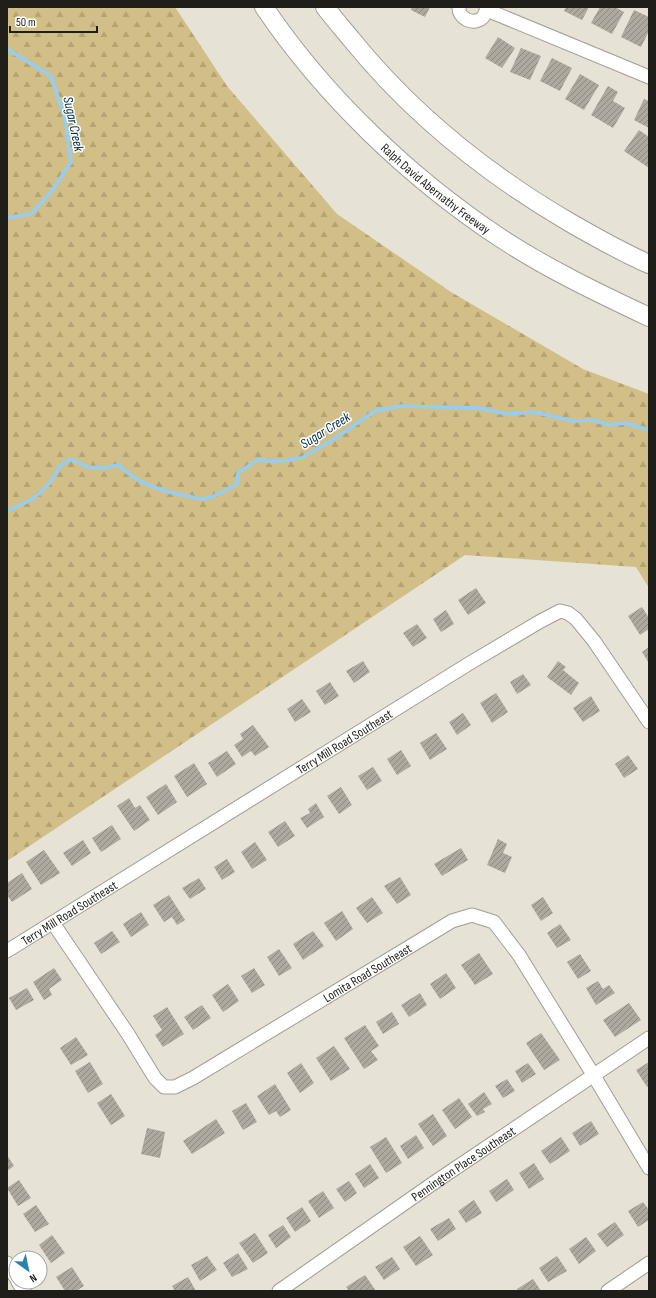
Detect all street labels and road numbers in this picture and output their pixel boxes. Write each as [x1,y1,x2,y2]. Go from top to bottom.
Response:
street label: Ralph David Abernathy Freeway [377,140,493,238]
street label: Terry Mill Road Southeast [294,706,396,778]
street label: Terry Mill Road Southeast [19,877,120,949]
street label: Lomita Road Southeast [320,940,415,1006]
street label: Pennington Place Southeast [409,1123,519,1205]

